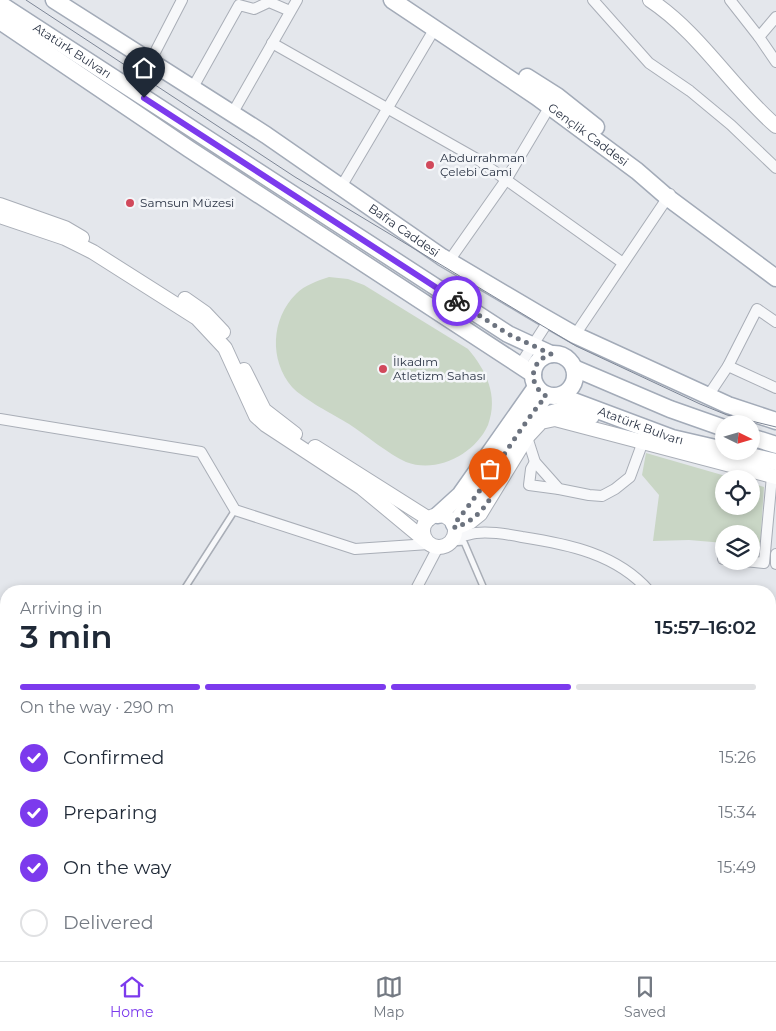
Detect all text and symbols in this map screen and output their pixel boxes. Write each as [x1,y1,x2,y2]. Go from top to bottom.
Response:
street label: Atatürk Bulvarı [31,20,114,81]
pin [123,47,165,98]
icon: home [130,54,158,82]
street label: Gençlik Caddesi [545,100,632,169]
place label: Abdurrahman Çelebi Cami [440,150,525,179]
marker: Abdurrahman Çelebi Cami [424,159,436,171]
place label: Samsun Müzesi [140,195,234,210]
marker: Samsun Müzesi [124,197,136,209]
street label: Bafra Caddesi [366,200,442,260]
courier [432,276,482,326]
icon: bike [443,287,471,315]
place label: İlkadım Atletizm Sahası [393,354,486,383]
marker: İlkadım Atletizm Sahası [377,363,389,375]
street label: Atatürk Bulvarı [596,403,685,447]
north arrow [715,415,760,460]
map controls [715,415,760,570]
pin [469,448,511,499]
icon: bag [476,455,504,483]
button: locate [715,470,760,515]
button: layers [715,525,760,570]
text: Arriving in [20,599,102,618]
text: 15:57–16:02 [655,616,756,639]
text: 3 min [20,617,112,656]
text: On the way · 290 m [20,698,174,717]
icon: check [20,744,48,772]
text: Confirmed [63,746,164,769]
text: 15:26 [719,748,756,767]
icon: check [20,799,48,827]
text: Preparing [63,801,158,824]
text: 15:34 [718,803,756,822]
icon: check [20,854,48,882]
text: On the way [63,856,171,879]
text: 15:49 [718,858,756,877]
text: Delivered [63,911,154,934]
tab: Home [110,973,153,1021]
tab: Map [373,973,404,1021]
tab: Saved [624,973,666,1021]

